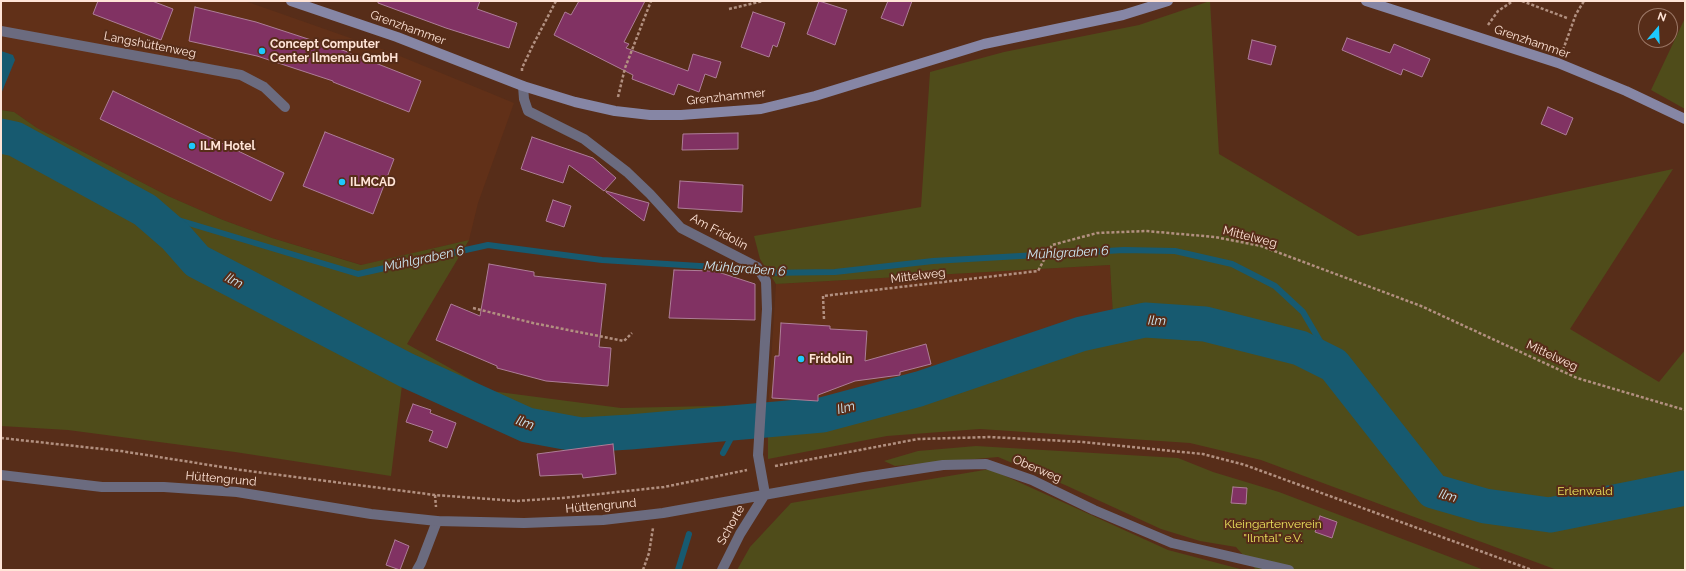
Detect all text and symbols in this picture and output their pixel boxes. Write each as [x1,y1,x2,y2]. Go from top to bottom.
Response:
street label: Grenzhammer [368,8,448,48]
north arrow [1638,8,1678,48]
text: N [1656,10,1668,25]
street label: Grenzhammer [1492,22,1572,62]
street label: Langshüttenweg [103,29,197,61]
place label: Concept Computer Center Ilmenau GmbH [270,37,398,65]
marker: Concept Computer Center Ilmenau GmbH [257,46,267,56]
street label: Grenzhammer [686,86,766,108]
place label: ILM Hotel [200,139,255,153]
marker: ILM Hotel [187,141,197,151]
place label: ILMCAD [350,175,396,189]
marker: ILMCAD [337,177,347,187]
street label: Am Fridolin [688,211,750,253]
street label: Mittelweg [1221,223,1279,251]
water label: Mühlgraben 6 [382,243,466,275]
water label: Mühlgraben 6 [1027,243,1109,263]
water label: Mühlgraben 6 [704,258,786,280]
street label: Mittelweg [890,265,946,287]
water label: Ilm [222,270,246,292]
water label: Ilm [1148,313,1166,329]
street label: Mittelweg [1524,338,1580,374]
place label: Fridolin [809,352,852,366]
marker: Fridolin [796,354,806,364]
water label: Ilm [835,398,857,418]
water label: Ilm [514,413,536,433]
street label: Oberweg [1010,452,1064,486]
street label: Hüttengrund [185,469,257,489]
park label: Erlenwald [1557,484,1613,498]
water label: Ilm [1437,486,1459,506]
street label: Hüttengrund [565,496,637,516]
street label: Schorte [714,503,748,547]
park label: Kleingartenverein "Ilmtal" e.V. [1224,517,1322,545]

